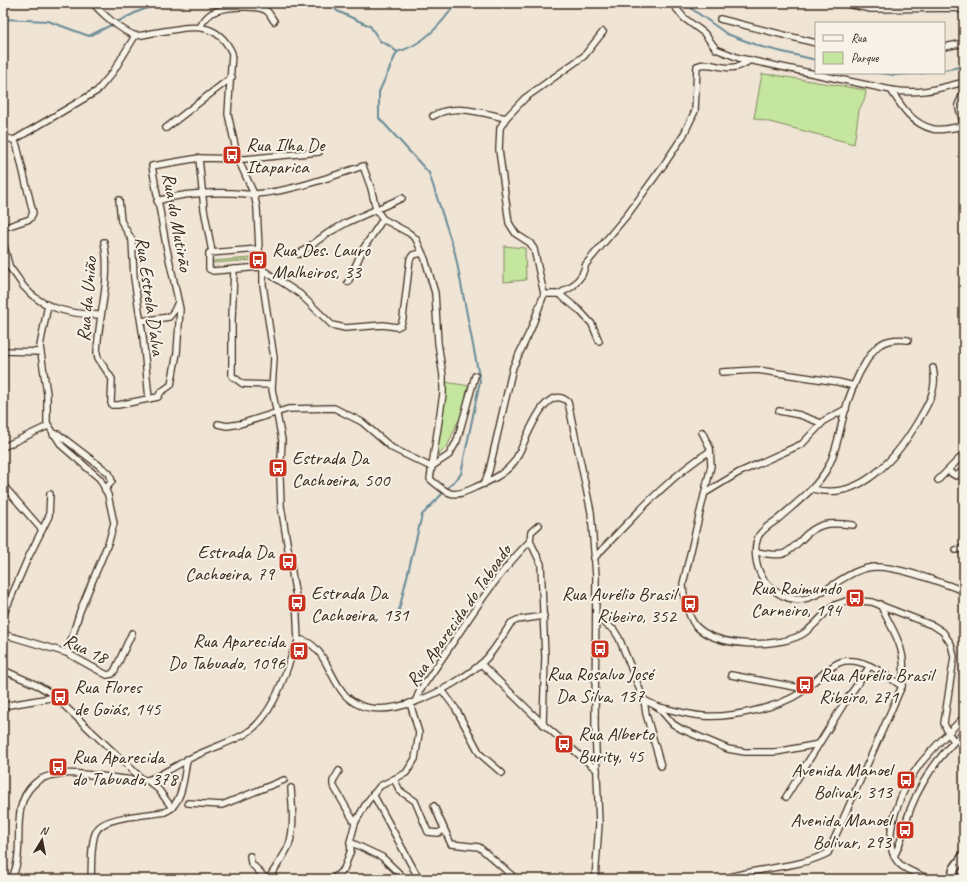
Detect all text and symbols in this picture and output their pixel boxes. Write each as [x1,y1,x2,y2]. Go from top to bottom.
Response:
legend [815,22,945,74]
text: Rua [851,30,868,46]
text: Parque [851,50,880,66]
place label: Rua Ilha De Itaparica [246,133,326,179]
bus stop icon: Rua Ilha De Itaparica [221,144,243,166]
street label: Rua do Mutirão [157,171,198,275]
street label: Rua Estrela D'alva [130,235,170,358]
place label: Rua Des. Lauro Malheiros, 33 [272,238,371,284]
bus stop icon: Rua Des. Lauro Malheiros, 33 [247,249,269,271]
street label: Rua da União [71,254,103,342]
place label: Estrada Da Cachoeira, 500 [292,446,391,492]
bus stop icon: Estrada Da Cachoeira, 500 [267,457,289,479]
street label: Rua Aparecida do Taboado [401,538,518,691]
place label: Estrada Da Cachoeira, 79 [185,540,276,586]
bus stop icon: Estrada Da Cachoeira, 79 [277,551,299,573]
place label: Rua Raimundo Carneiro, 194 [751,576,843,622]
place label: Estrada Da Cachoeira, 131 [311,581,410,627]
place label: Rua Aurélio Brasil Ribeiro, 352 [562,582,680,628]
bus stop icon: Rua Raimundo Carneiro, 194 [844,587,866,609]
bus stop icon: Estrada Da Cachoeira, 131 [286,592,308,614]
bus stop icon: Rua Aurélio Brasil Ribeiro, 352 [679,593,701,615]
street label: Rua 18 [60,628,114,671]
place label: Rua Aparecida Do Tabuado, 1096 [168,629,287,675]
bus stop icon: Rua Rosalvo José Da Silva, 137 [589,638,611,660]
bus stop icon: Rua Aparecida Do Tabuado, 1096 [288,640,310,662]
place label: Rua Rosalvo José Da Silva, 137 [547,662,656,708]
place label: Rua Aurélio Brasil Ribeiro, 271 [819,663,937,709]
bus stop icon: Rua Aurélio Brasil Ribeiro, 271 [794,674,816,696]
place label: Rua Flores de Goiás, 145 [74,675,162,721]
bus stop icon: Rua Flores de Goiás, 145 [49,686,71,708]
place label: Rua Alberto Burity, 45 [578,722,655,768]
bus stop icon: Rua Alberto Burity, 45 [553,733,575,755]
place label: Rua Aparecida do Tabuado, 378 [72,745,180,791]
bus stop icon: Rua Aparecida do Tabuado, 378 [47,756,69,778]
place label: Avenida Manoel Bolivar, 313 [792,758,896,804]
bus stop icon: Avenida Manoel Bolivar, 313 [895,769,917,791]
place label: Avenida Manoel Bolivar, 293 [791,808,895,854]
bus stop icon: Avenida Manoel Bolivar, 293 [894,819,916,841]
north arrow [22,820,62,860]
text: N [39,823,50,838]

